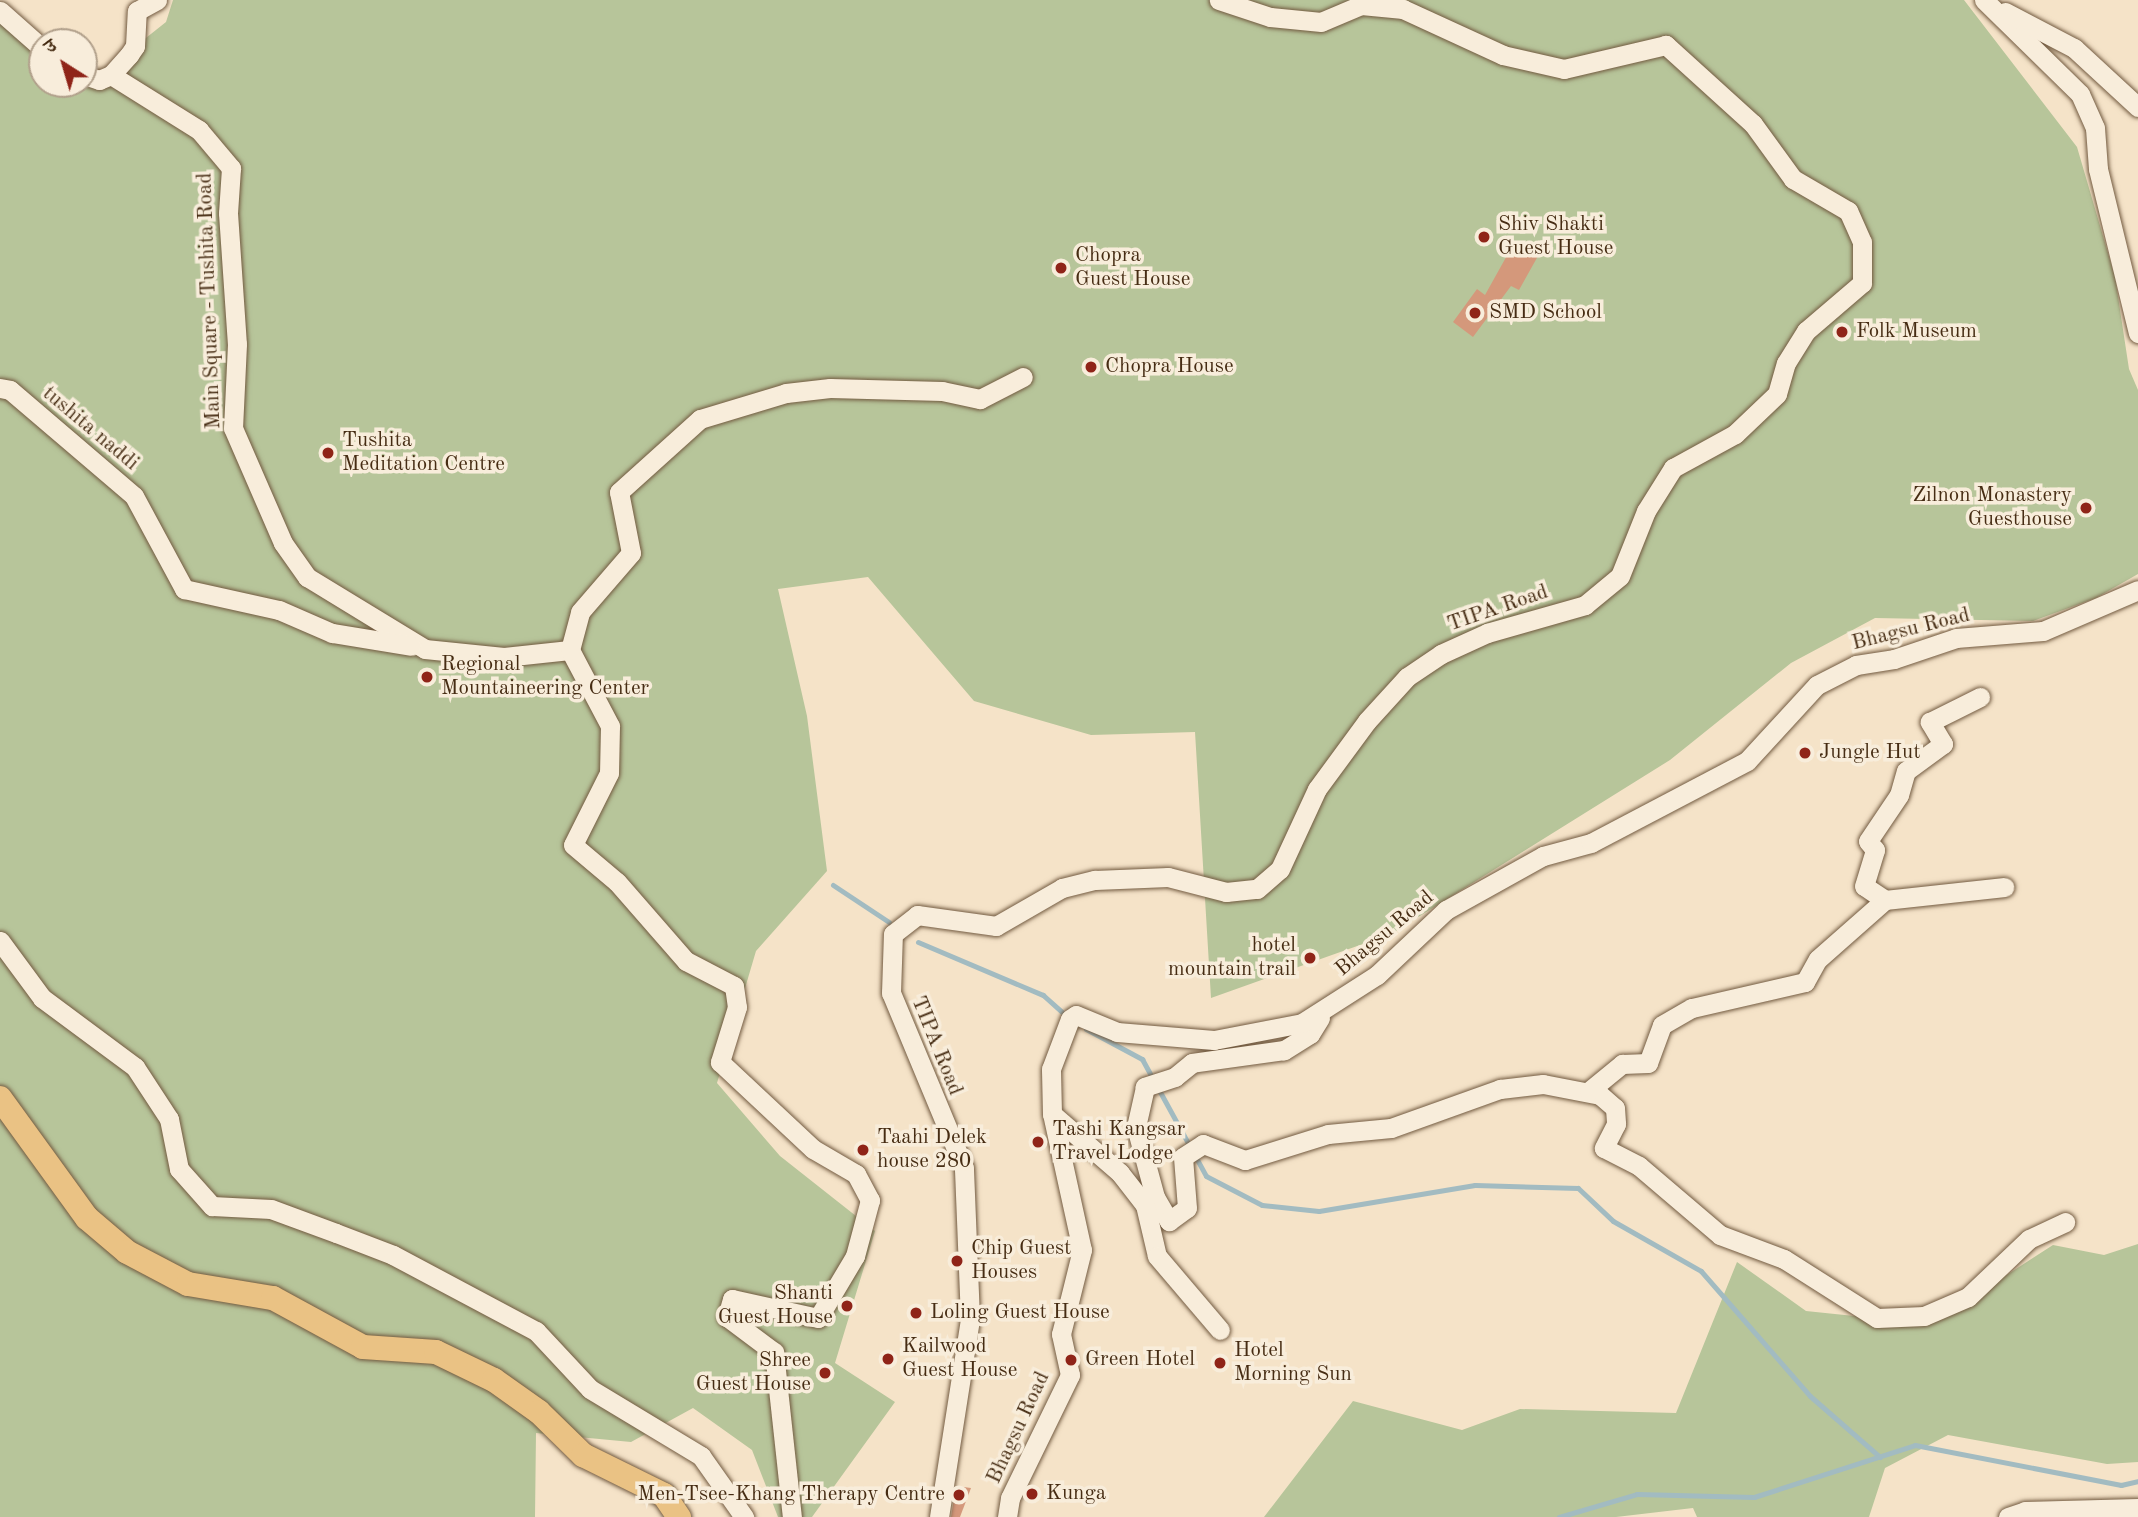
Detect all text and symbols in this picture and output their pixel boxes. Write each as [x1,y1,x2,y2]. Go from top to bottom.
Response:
north arrow [28,28,98,98]
text: उ [42,37,61,58]
street label: Main Square - Tushita Road [193,172,227,430]
place label: Shiv Shakti Guest House [1498,212,1613,262]
marker: Shiv Shakti Guest House [1476,229,1492,245]
place label: Chopra Guest House [1075,243,1190,293]
marker: Chopra Guest House [1053,260,1069,276]
place label: SMD School [1489,300,1602,326]
marker: SMD School [1467,305,1483,321]
place label: Folk Museum [1856,319,1977,345]
marker: Folk Museum [1834,324,1850,340]
place label: Chopra House [1105,354,1234,380]
marker: Chopra House [1083,359,1099,375]
street label: tushita naddi [37,382,143,476]
place label: Tushita Meditation Centre [342,428,505,478]
marker: Tushita Meditation Centre [320,445,336,461]
place label: Zilnon Monastery Guesthouse [1912,483,2072,533]
marker: Zilnon Monastery Guesthouse [2078,500,2094,516]
street label: TIPA Road [1444,580,1552,638]
street label: Bhagsu Road [1849,603,1973,657]
place label: Regional Mountaineering Center [441,652,649,702]
marker: Regional Mountaineering Center [419,669,435,685]
place label: Jungle Hut [1819,740,1921,766]
marker: Jungle Hut [1797,745,1813,761]
street label: Bhagsu Road [1331,886,1439,982]
place label: hotel mountain trail [1168,933,1296,983]
marker: hotel mountain trail [1302,950,1318,966]
street label: TIPA Road [905,993,967,1099]
place label: Tashi Kangsar Travel Lodge [1052,1117,1185,1167]
place label: Taahi Delek house 280 [877,1125,987,1175]
marker: Tashi Kangsar Travel Lodge [1030,1134,1046,1150]
marker: Taahi Delek house 280 [855,1142,871,1158]
place label: Chip Guest Houses [971,1236,1071,1286]
marker: Chip Guest Houses [949,1253,965,1269]
place label: Shanti Guest House [718,1281,833,1331]
marker: Shanti Guest House [839,1298,855,1314]
place label: Loling Guest House [930,1300,1110,1326]
marker: Loling Guest House [908,1305,924,1321]
place label: Kailwood Guest House [902,1334,1017,1384]
place label: Hotel Morning Sun [1234,1338,1352,1388]
place label: Green Hotel [1085,1347,1195,1373]
place label: Shree Guest House [696,1348,811,1398]
marker: Kailwood Guest House [880,1351,896,1367]
marker: Green Hotel [1063,1352,1079,1368]
marker: Hotel Morning Sun [1212,1355,1228,1371]
marker: Shree Guest House [817,1365,833,1381]
street label: Bhagsu Road [982,1368,1056,1488]
place label: Kunga [1046,1481,1106,1507]
place label: Men-Tsee-Khang Therapy Centre [638,1482,945,1508]
marker: Kunga [1024,1486,1040,1502]
marker: Men-Tsee-Khang Therapy Centre [951,1487,967,1503]

